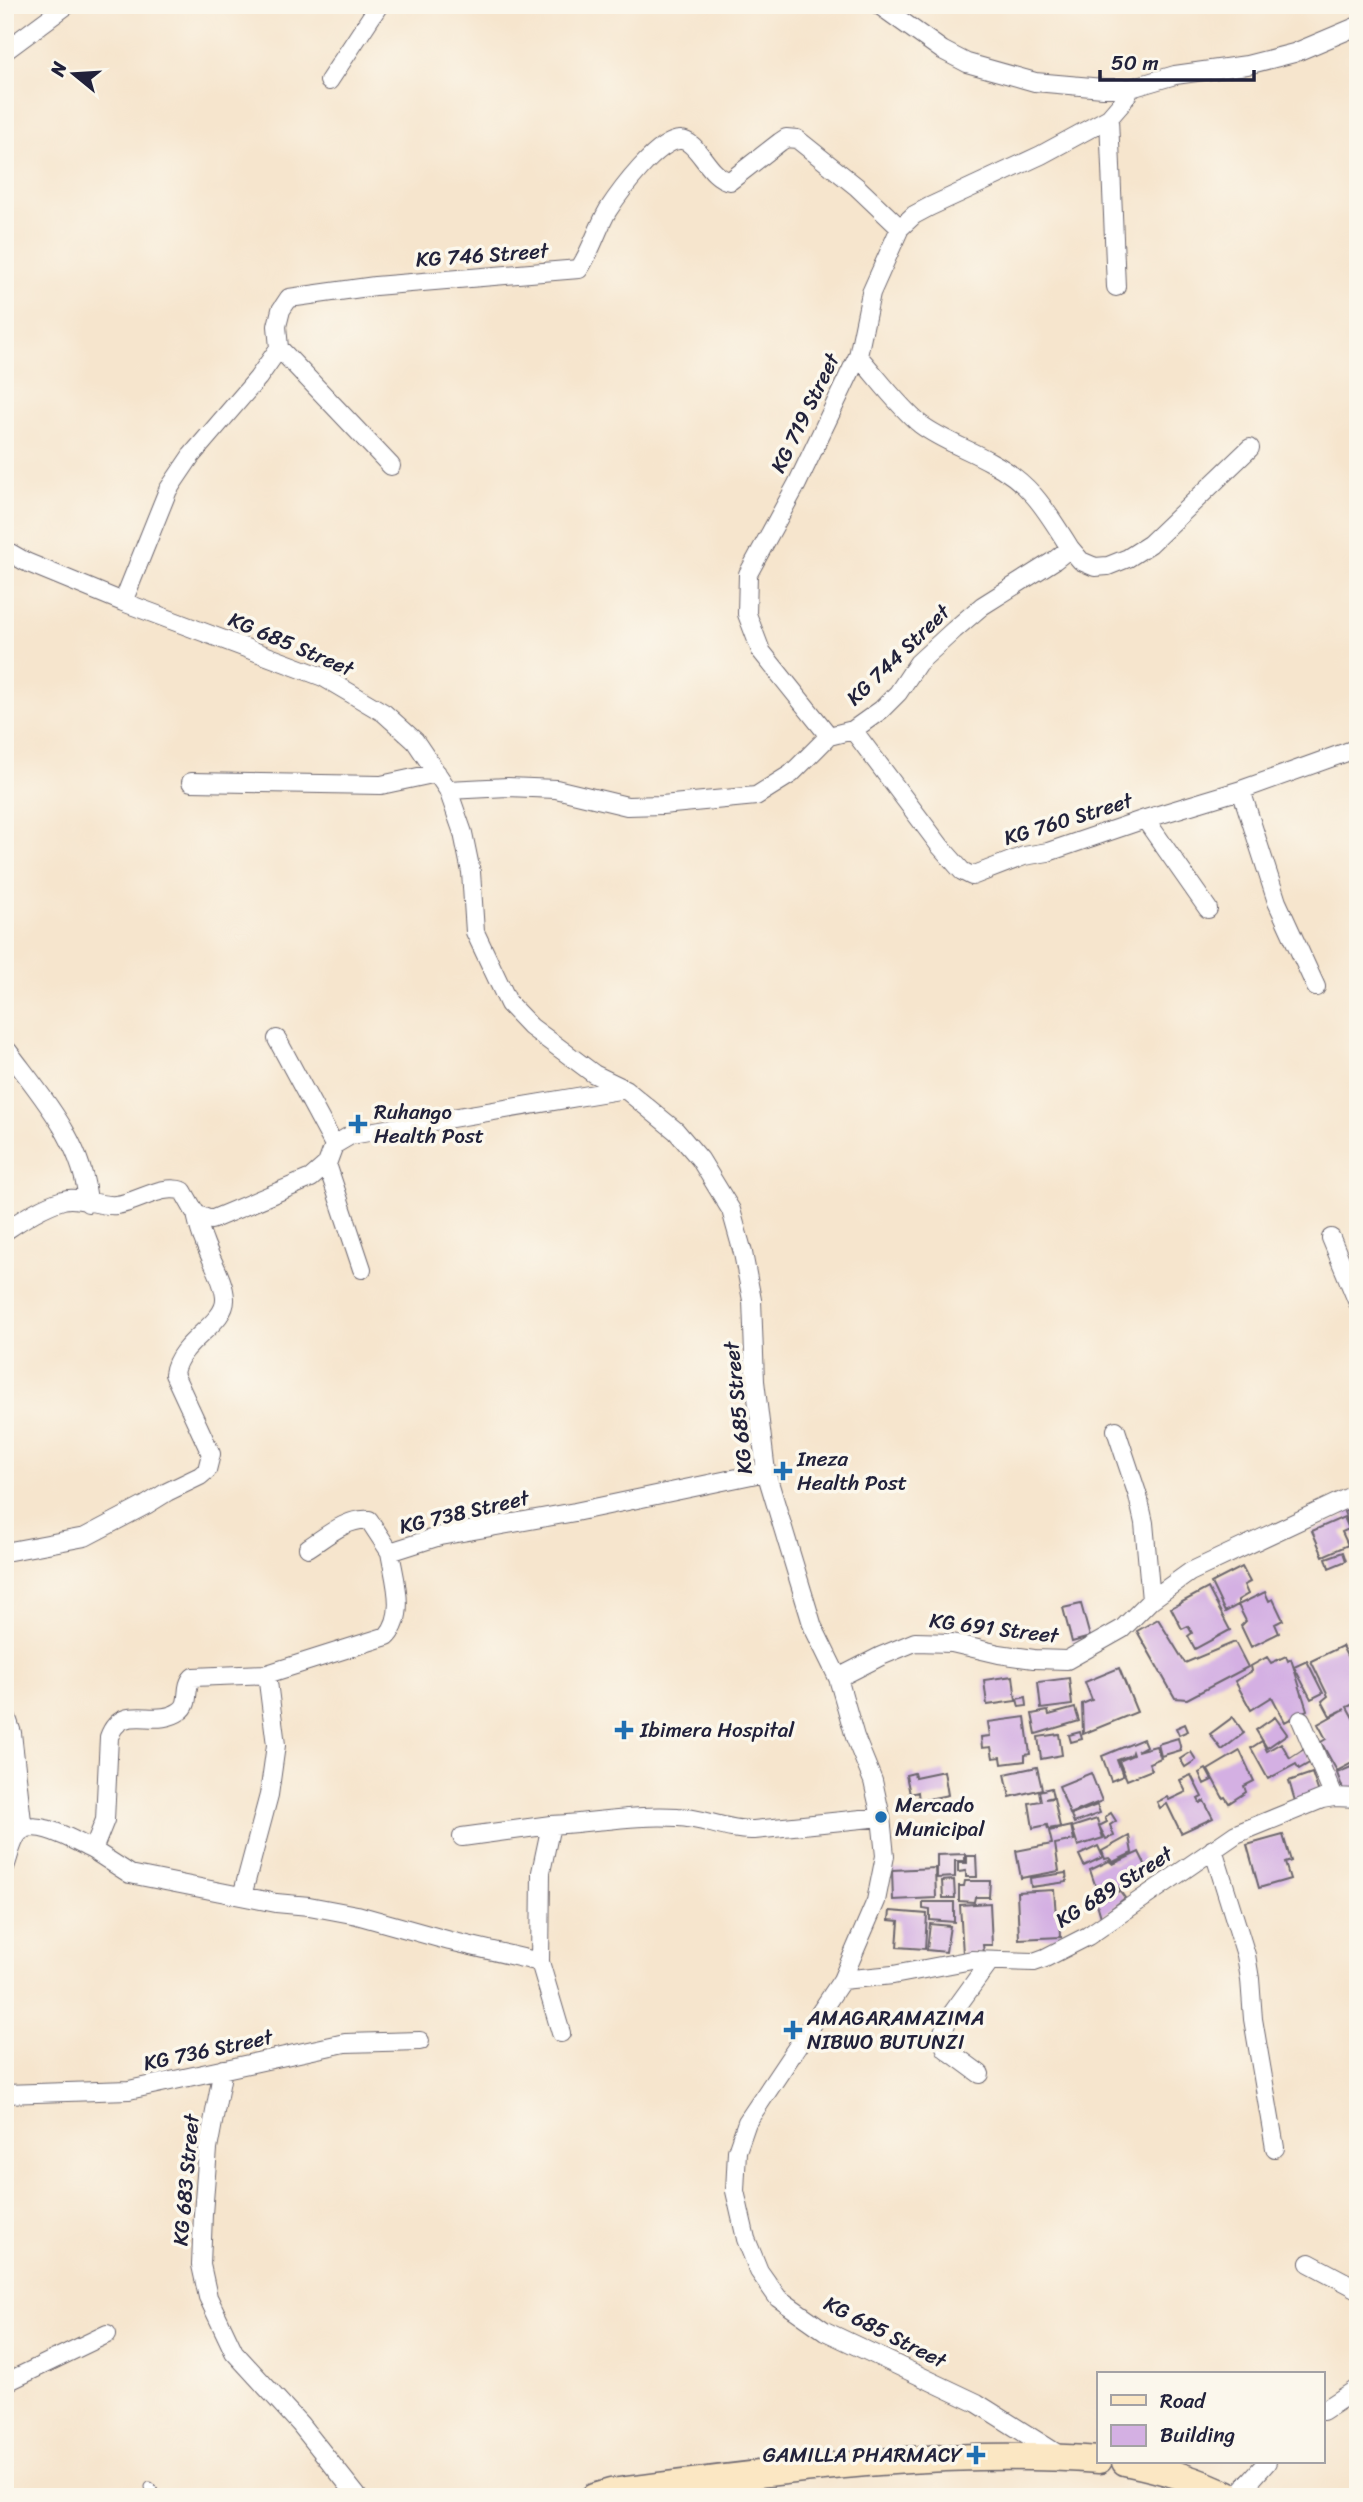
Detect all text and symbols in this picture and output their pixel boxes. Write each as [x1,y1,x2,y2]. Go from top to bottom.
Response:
north arrow [38,38,108,108]
scale bar [1100,38,1254,82]
text: 50 m [1111,44,1159,82]
text: N [40,57,76,81]
street label: KG 746 Street [414,231,551,279]
street label: KG 719 Street [759,345,851,480]
street label: KG 744 Street [837,594,961,715]
street label: KG 685 Street [222,600,361,688]
street label: KG 760 Street [999,781,1139,857]
place label: Ruhango Health Post [374,1093,484,1155]
marker: Ruhango Health Post [348,1114,368,1134]
street label: KG 685 Street [712,1338,764,1476]
place label: Ineza Health Post [796,1440,907,1502]
marker: Ineza Health Post [775,1463,791,1479]
street label: KG 738 Street [395,1478,534,1545]
street label: KG 691 Street [927,1601,1062,1655]
place label: Ibimera Hospital [639,1711,795,1749]
marker: Ibimera Hospital [614,1720,634,1740]
place label: Mercado Municipal [895,1786,985,1848]
marker: Mercado Municipal [873,1809,889,1825]
street label: KG 689 Street [1047,1835,1182,1938]
place label: AMAGARAMAZIMA NIBWO BUTUNZI [806,1999,985,2061]
street label: KG 736 Street [140,2017,278,2082]
marker: AMAGARAMAZIMA NIBWO BUTUNZI [785,2022,801,2038]
street label: KG 683 Street [161,2111,211,2247]
street label: KG 685 Street [817,2285,954,2380]
legend [1097,2372,1324,2464]
text: Road [1160,2382,1207,2420]
text: Building [1160,2416,1236,2454]
place label: GAMILLA PHARMACY [763,2436,963,2474]
marker: GAMILLA PHARMACY [968,2447,984,2463]

